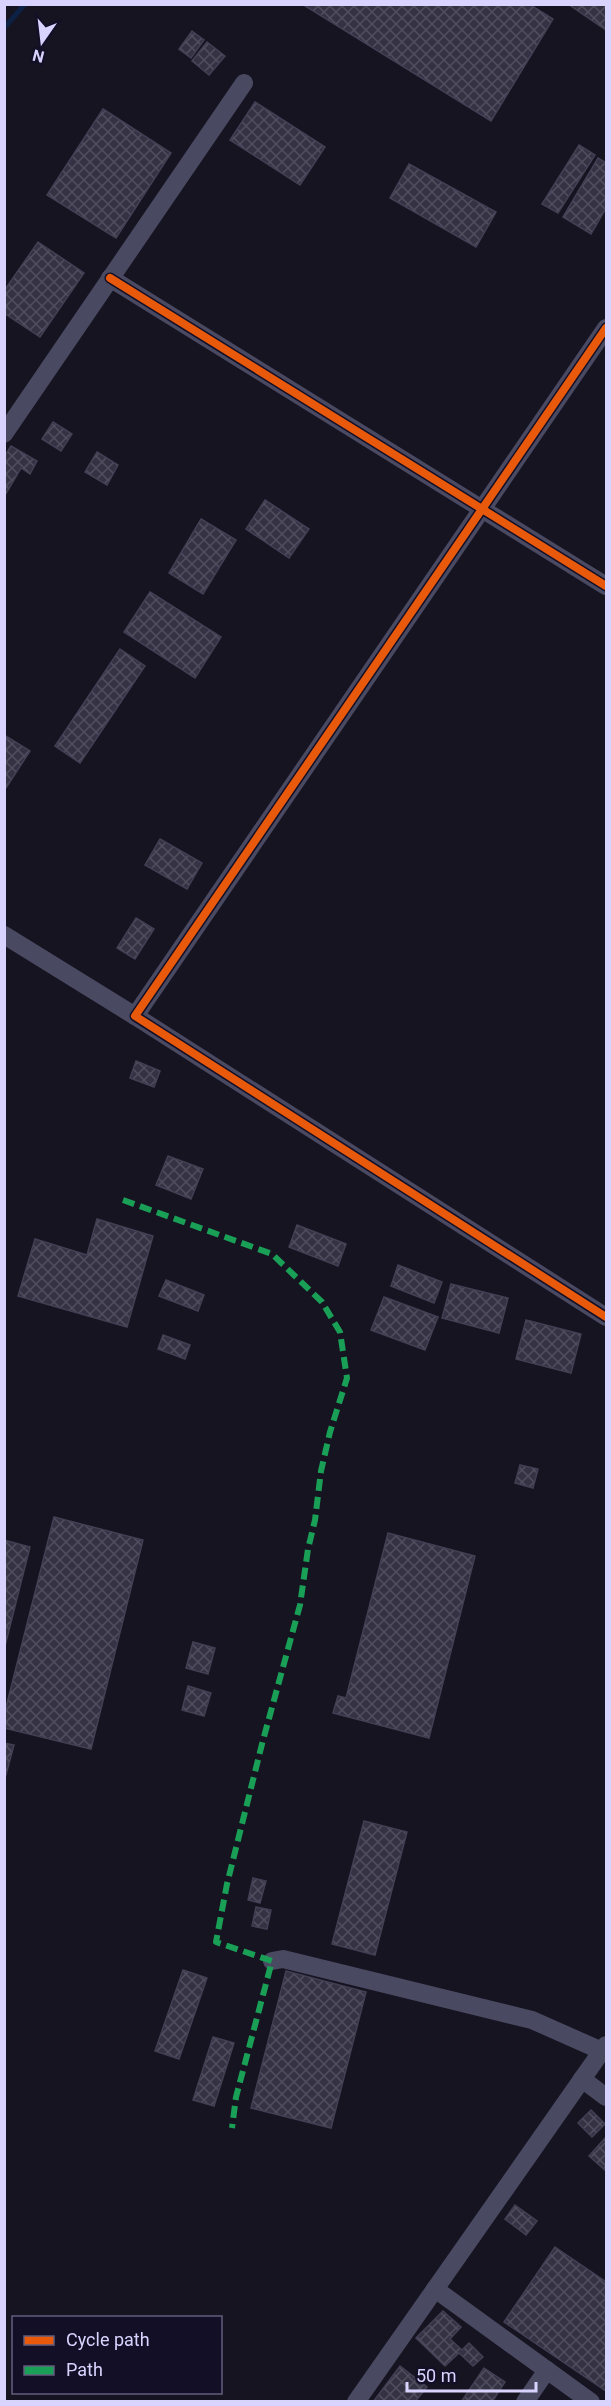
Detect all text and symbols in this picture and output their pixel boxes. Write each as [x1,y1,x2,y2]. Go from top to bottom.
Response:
north arrow [12,12,72,72]
text: N [31,45,46,67]
legend [12,2316,222,2394]
text: Cycle path [66,2329,150,2350]
scale bar [407,2355,536,2393]
text: Path [66,2359,103,2380]
text: 50 m [416,2365,456,2386]

